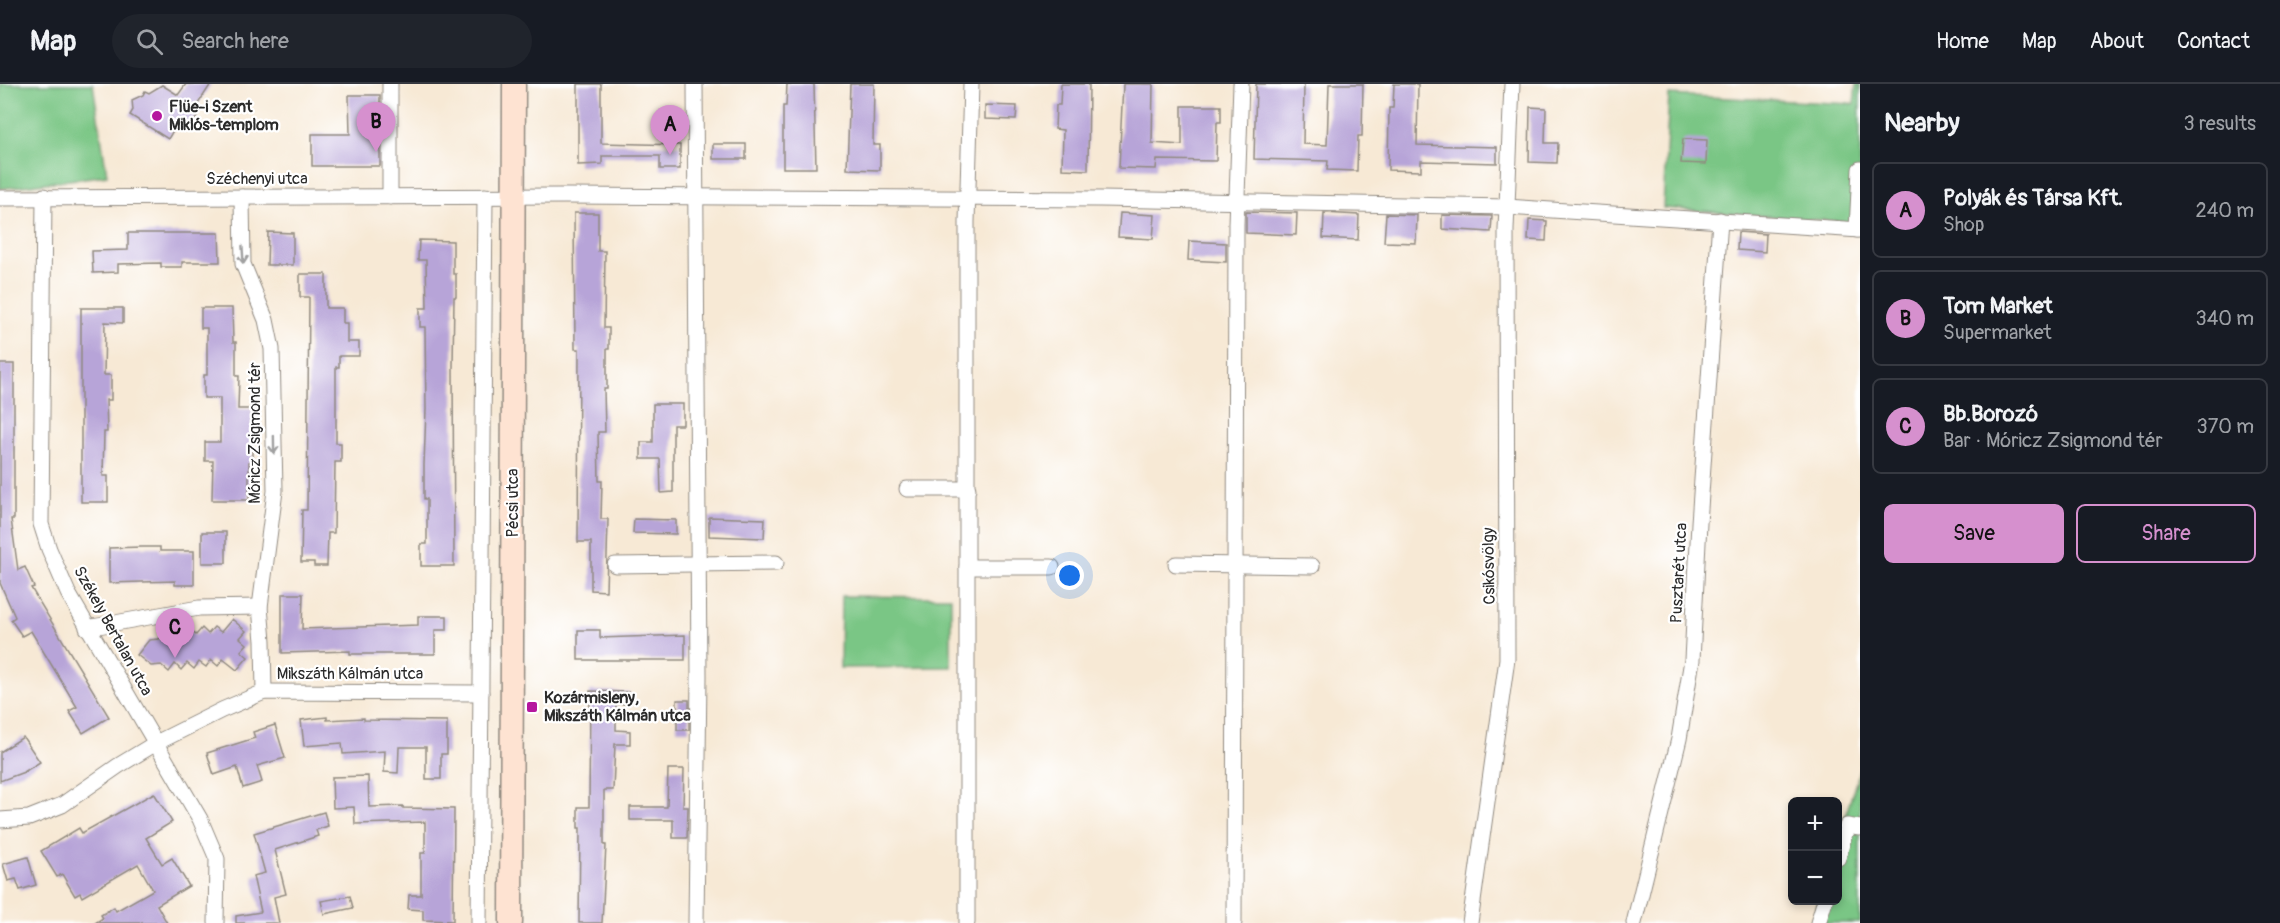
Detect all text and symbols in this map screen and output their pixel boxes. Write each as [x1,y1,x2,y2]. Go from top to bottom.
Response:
search box [112,14,532,68]
text: Map [30,24,76,59]
icon: search [133,25,166,58]
text: Search here [181,27,289,55]
text: Home [1936,28,1989,55]
text: Map [2022,28,2057,55]
text: About [2090,28,2144,55]
text: Contact [2177,28,2250,55]
place label: Flüe-i Szent Miklós-templom [169,97,279,135]
pin: B [356,103,395,152]
pin: A [650,106,690,155]
text: Nearby [1884,107,1960,139]
marker: Flüe-i Szent Miklós-templom [150,109,164,123]
text: 3 results [2184,111,2256,136]
street label: Széchenyi utca [206,169,308,189]
text: Polyák és Társa Kft. [1943,184,2123,212]
text: A [1899,198,1912,223]
text: 240 m [2195,198,2254,223]
text: Shop [1943,212,1984,237]
one-way arrow [238,245,249,265]
text: Tom Market [1943,292,2053,320]
text: B [1900,306,1911,331]
text: 340 m [2195,306,2254,331]
text: Supermarket [1943,320,2052,345]
street label: Móricz Zsigmond tér [245,362,265,504]
text: Bb.Borozó [1943,400,2038,428]
text: C [1899,414,1912,439]
text: 370 m [2197,414,2254,439]
text: Bar · Móricz Zsigmond tér [1943,428,2163,453]
one-way arrow [268,435,280,455]
street label: Pécsi utca [503,468,523,538]
button: Save [1884,504,2064,563]
button: Share [2076,504,2256,563]
street label: Pusztarét utca [1666,522,1692,624]
street label: Csikósvölgy [1478,527,1500,605]
your location [1055,561,1084,590]
street label: Székely Bertalan utca [69,563,157,699]
pin: C [156,608,195,658]
street label: Mikszáth Kálmán utca [277,664,423,684]
place label: Kozármisleny, Mikszáth Kálmán utca [544,688,691,726]
marker: Kozármisleny, Mikszáth Kálmán utca [525,700,539,714]
map controls [1788,797,1842,905]
button: + [1788,797,1842,851]
button: − [1788,851,1842,905]

